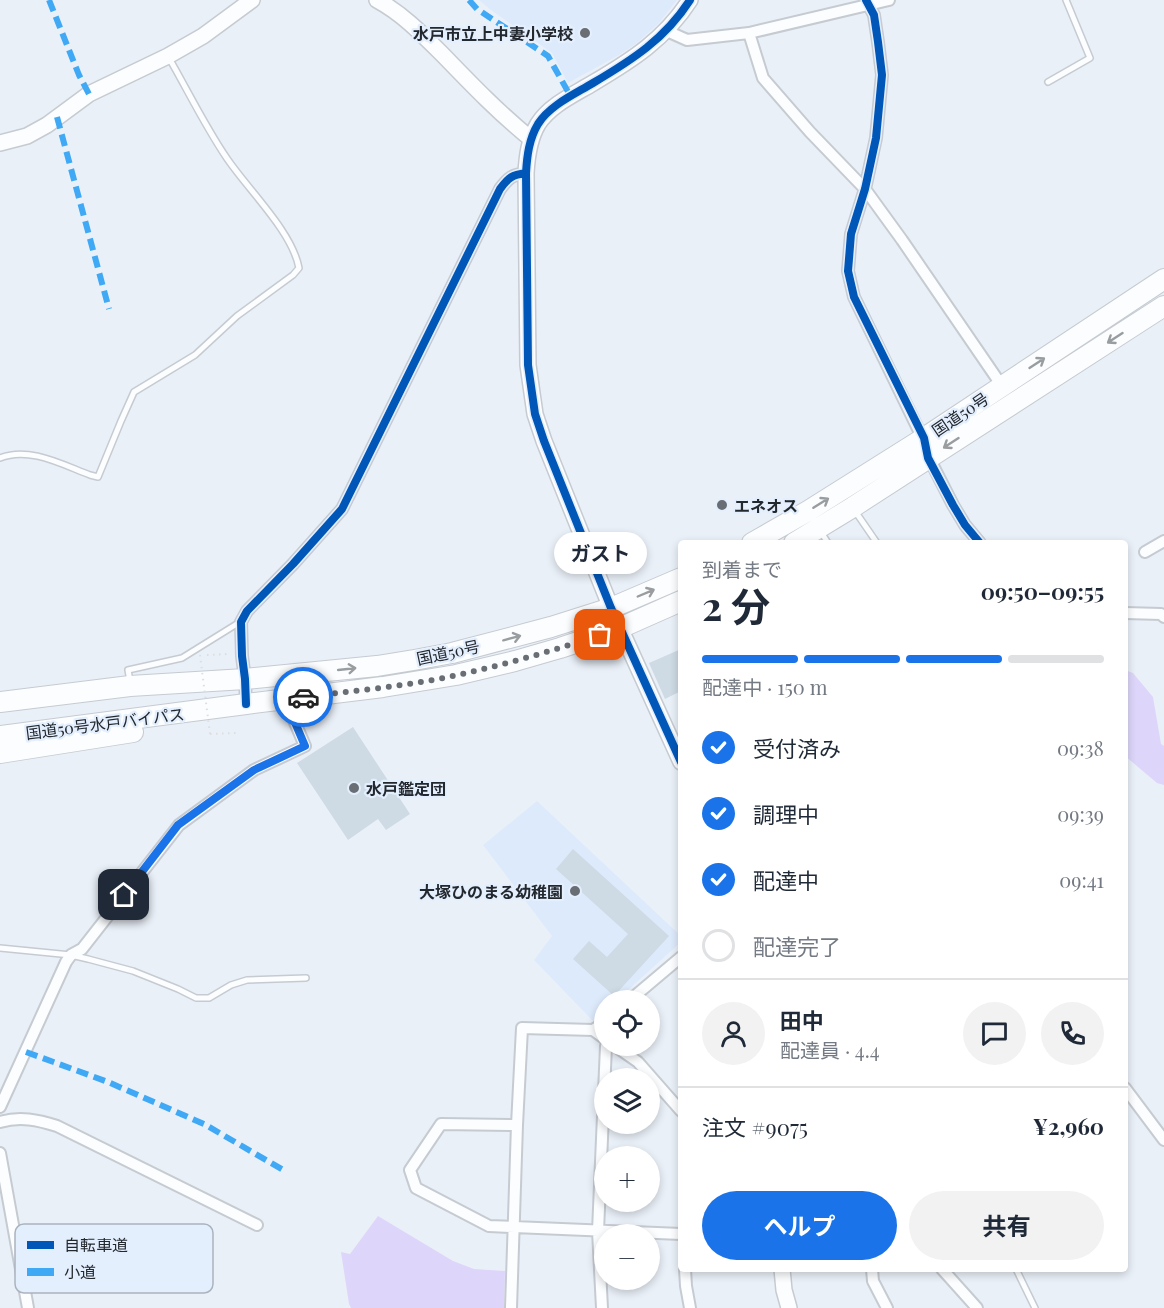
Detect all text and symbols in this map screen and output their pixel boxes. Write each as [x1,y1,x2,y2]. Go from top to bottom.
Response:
place label: 水戸市立上中妻小学校 [413,23,573,44]
marker: 水戸市立上中妻小学校 [578,26,592,40]
one-way arrow [1107,332,1124,344]
one-way arrow [1028,357,1045,369]
street label: 国道50号 [927,387,993,441]
one-way arrow [943,438,960,450]
place label: エネオス [734,495,798,516]
one-way arrow [812,497,829,510]
marker: エネオス [715,498,729,512]
callout: ガスト [554,533,646,575]
text: ガスト [571,539,631,566]
text: 到着まで [702,555,782,582]
text: 09:50–09:55 [981,576,1104,606]
text: 2 分 [702,579,770,631]
one-way arrow [636,587,654,598]
pin [574,609,625,660]
icon: bag [583,618,616,651]
one-way arrow [502,632,521,643]
street label: 国道50号 [414,635,482,669]
one-way arrow [337,663,357,674]
courier [273,667,333,727]
text: 配達中 · 150 m [702,673,827,700]
icon: car [287,681,320,714]
street label: 国道50号水戸バイパス [24,703,186,743]
icon: check [702,731,735,764]
text: 受付済み [753,733,841,763]
text: 09:38 [1057,734,1104,761]
place label: 水戸鑑定団 [366,778,446,799]
marker: 水戸鑑定団 [347,781,361,795]
icon: check [702,797,735,830]
text: 調理中 [753,799,819,829]
text: 09:39 [1057,800,1104,827]
icon: check [702,863,735,896]
text: 配達中 [753,865,819,895]
text: 09:41 [1059,866,1104,893]
pin [98,869,149,920]
icon: home [107,878,140,911]
place label: 大塚ひのまる幼稚園 [419,881,563,902]
marker: 大塚ひのまる幼稚園 [568,884,582,898]
text: 配達完了 [753,931,841,961]
map controls [594,990,660,1290]
button: locate [594,990,660,1056]
button: person [702,1002,765,1065]
button: chat [963,1002,1026,1065]
button: phone [1041,1002,1104,1065]
text: 田中 [780,1005,824,1035]
text: 配達員 · 4.4 [780,1036,880,1063]
button: layers [594,1068,660,1134]
text: ¥2,960 [1033,1111,1104,1141]
text: 注文 #9075 [702,1112,808,1142]
button: + [594,1146,660,1212]
button: ヘルプ [702,1191,897,1260]
button: 共有 [909,1191,1104,1260]
legend [15,1224,213,1293]
button: − [594,1224,660,1290]
text: 自転車道 [64,1234,128,1255]
text: 小道 [64,1261,96,1282]

